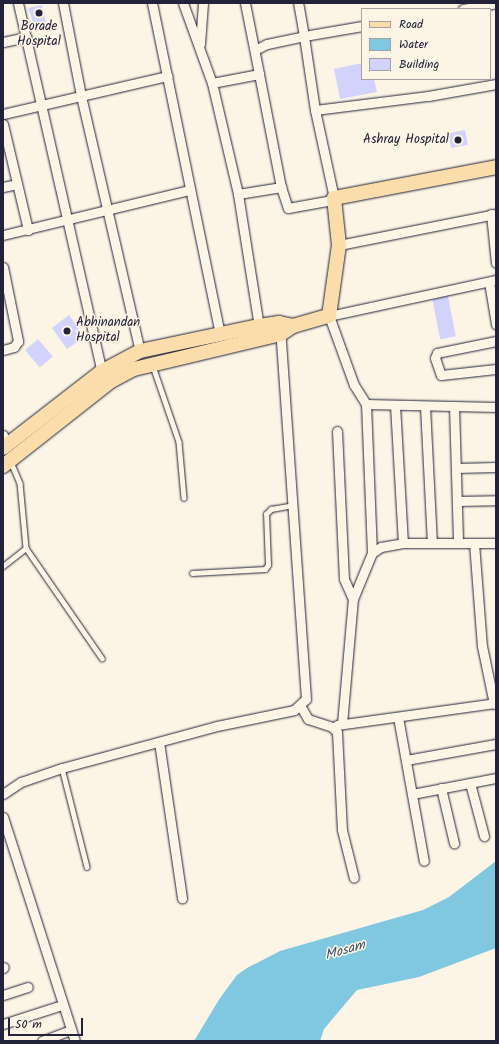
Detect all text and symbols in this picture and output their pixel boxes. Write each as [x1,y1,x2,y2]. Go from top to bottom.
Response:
marker: Borade Hospital [33,7,45,19]
legend [361,8,491,80]
text: Road [399,15,423,34]
place label: Borade Hospital [17,20,61,51]
text: Water [399,35,428,54]
text: Building [399,55,439,74]
place label: Ashray Hospital [363,132,449,148]
marker: Ashray Hospital [452,134,464,146]
place label: Abhinandan Hospital [76,316,140,347]
marker: Abhinandan Hospital [61,325,73,337]
water label: Mosam [323,936,367,964]
scale bar [10,1010,85,1036]
text: 50 m [15,1015,42,1034]

